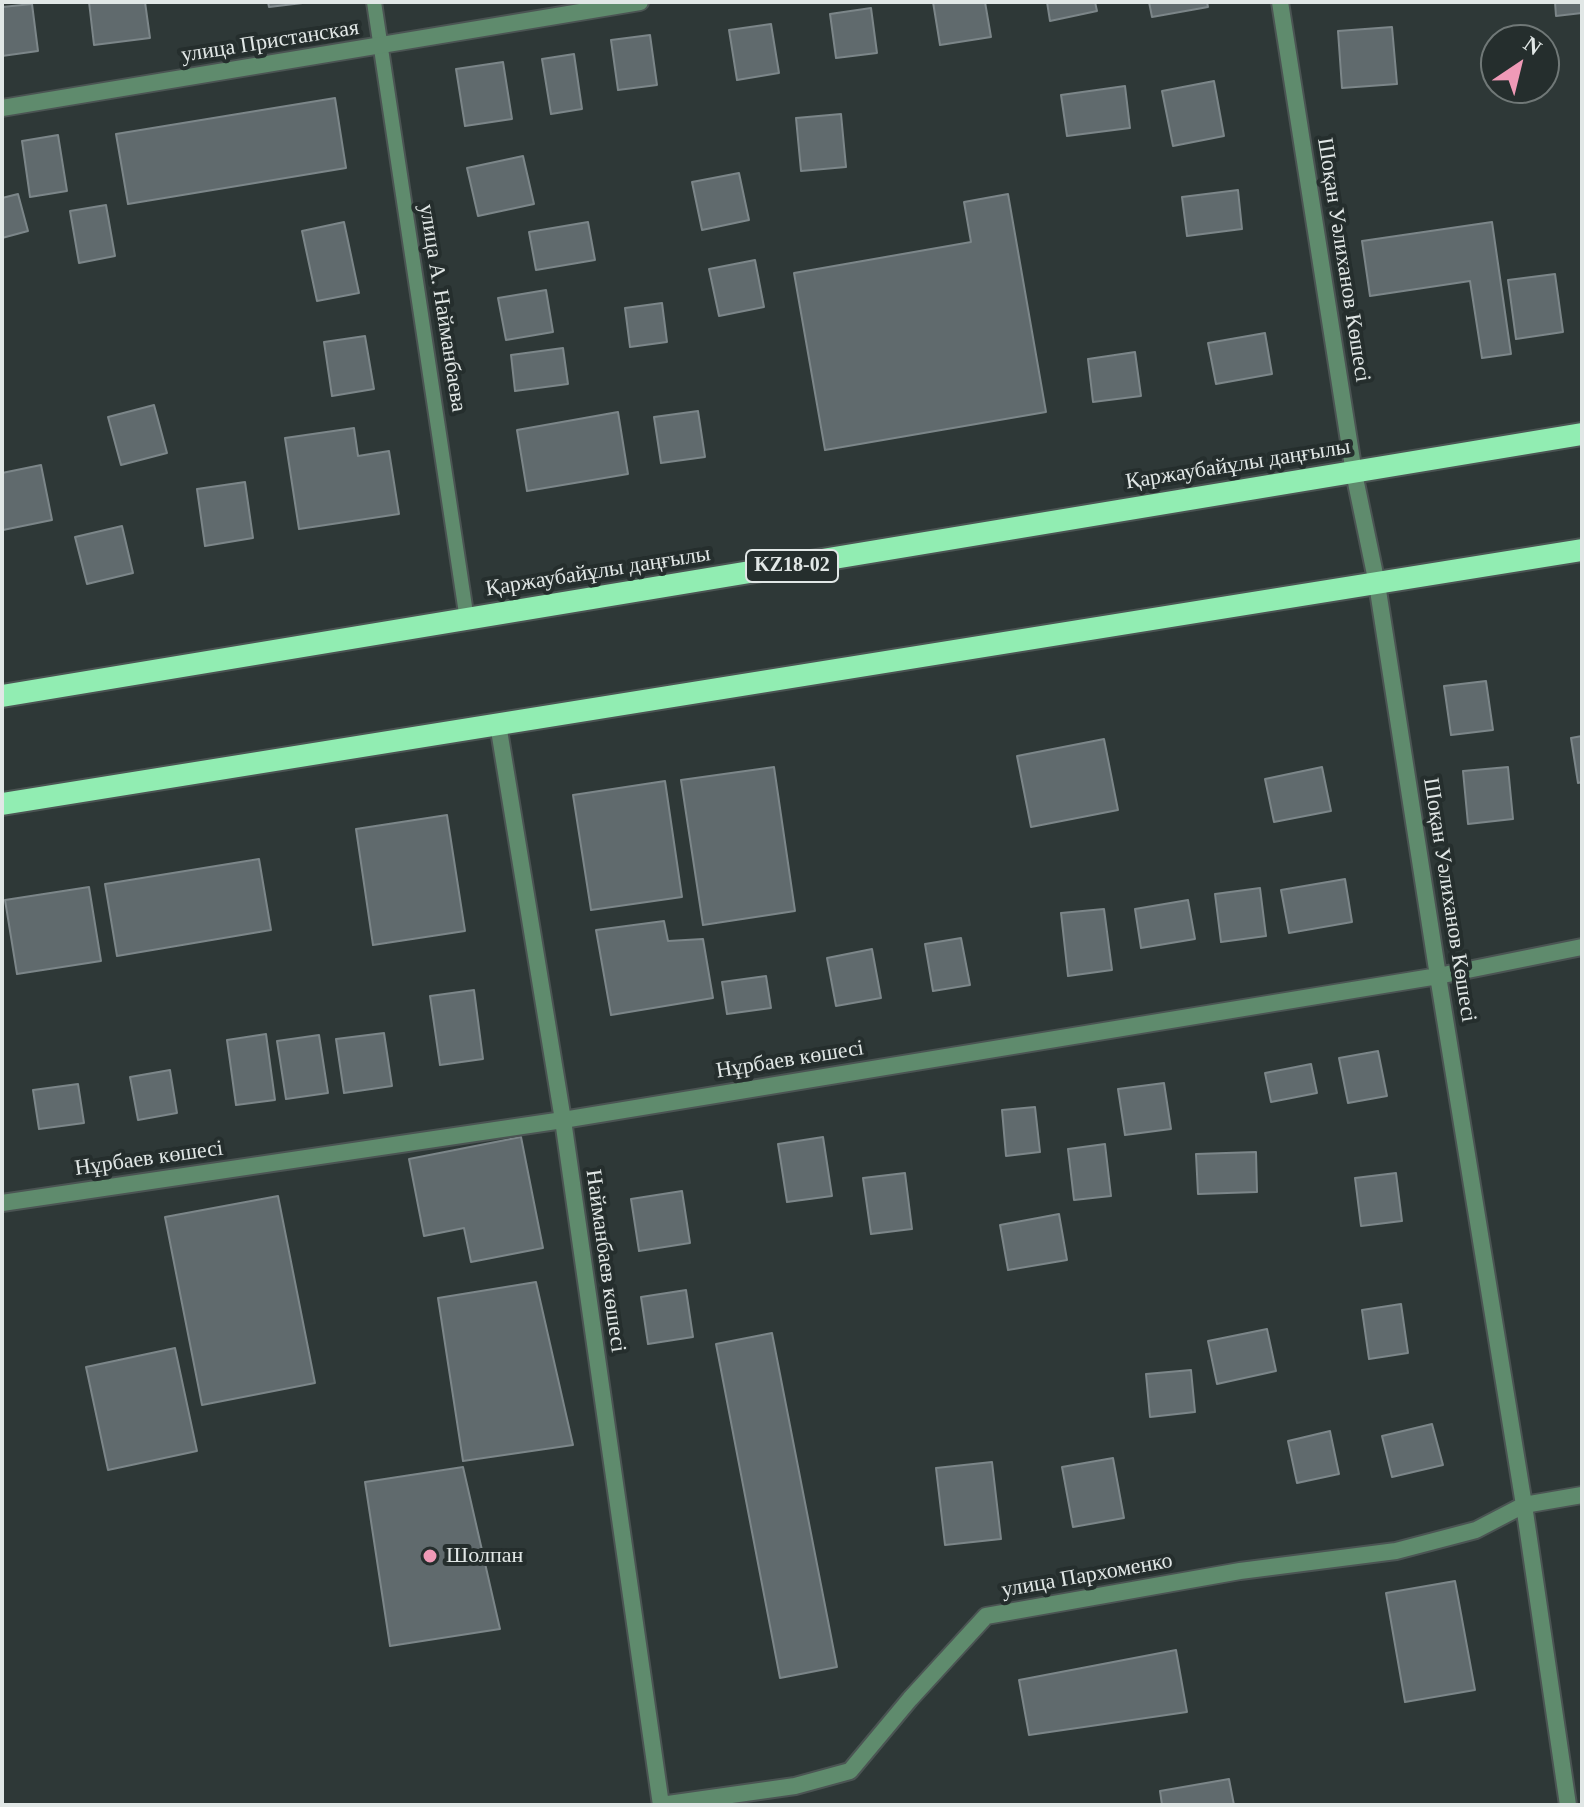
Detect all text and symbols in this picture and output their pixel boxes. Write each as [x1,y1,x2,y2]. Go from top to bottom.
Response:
street label: улица Пристанская [179,15,361,69]
north arrow [1480,24,1560,104]
text: N [1519,31,1547,60]
street label: Шоқан Уәлиханов Көшесі [1311,136,1375,384]
street label: улица А. Найманбаева [413,202,471,414]
street label: Қаржаубайұлы даңғылы [1124,434,1352,496]
street label: Қаржаубайұлы даңғылы [484,541,712,603]
road number: KZ18-02 [746,550,838,582]
street label: Шоқан Уәлиханов Көшесі [1417,776,1481,1024]
street label: Нұрбаев көшесі [714,1035,866,1085]
street label: Нұрбаев көшесі [73,1136,225,1182]
street label: Найманбаев көшесі [579,1168,631,1354]
place label: Шолпан [446,1543,523,1569]
marker: Шолпан [421,1547,439,1565]
street label: улица Пархоменко [999,1548,1175,1604]

